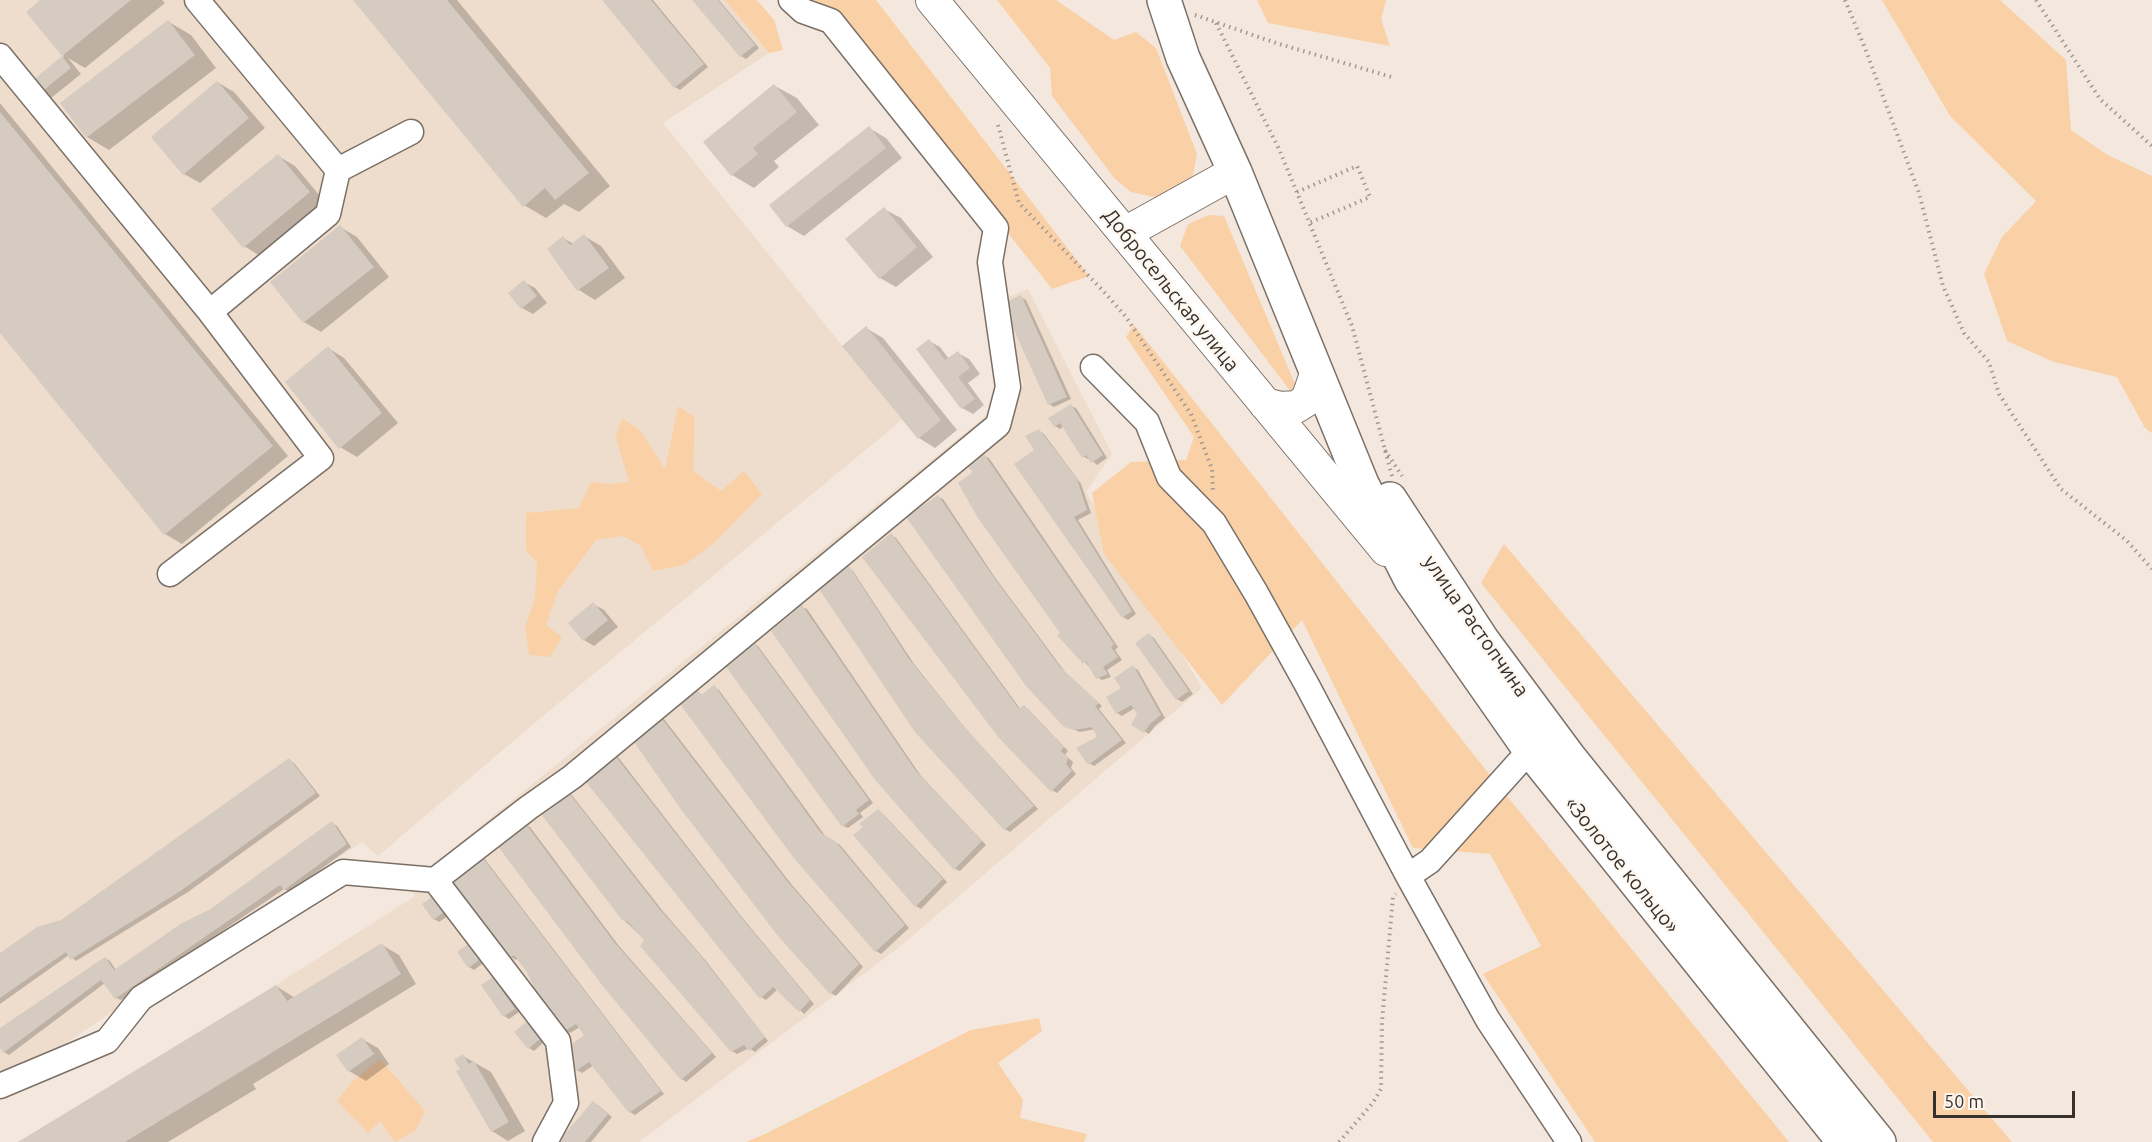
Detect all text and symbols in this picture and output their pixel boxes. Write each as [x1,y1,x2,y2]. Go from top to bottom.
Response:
street label: Добросельская улица [1098,204,1244,376]
street label: улица Растопчина [1418,551,1534,701]
street label: «Золотое кольцо» [1560,792,1684,938]
scale bar [1936,1079,2078,1117]
text: 50 m [1944,1091,1984,1111]

